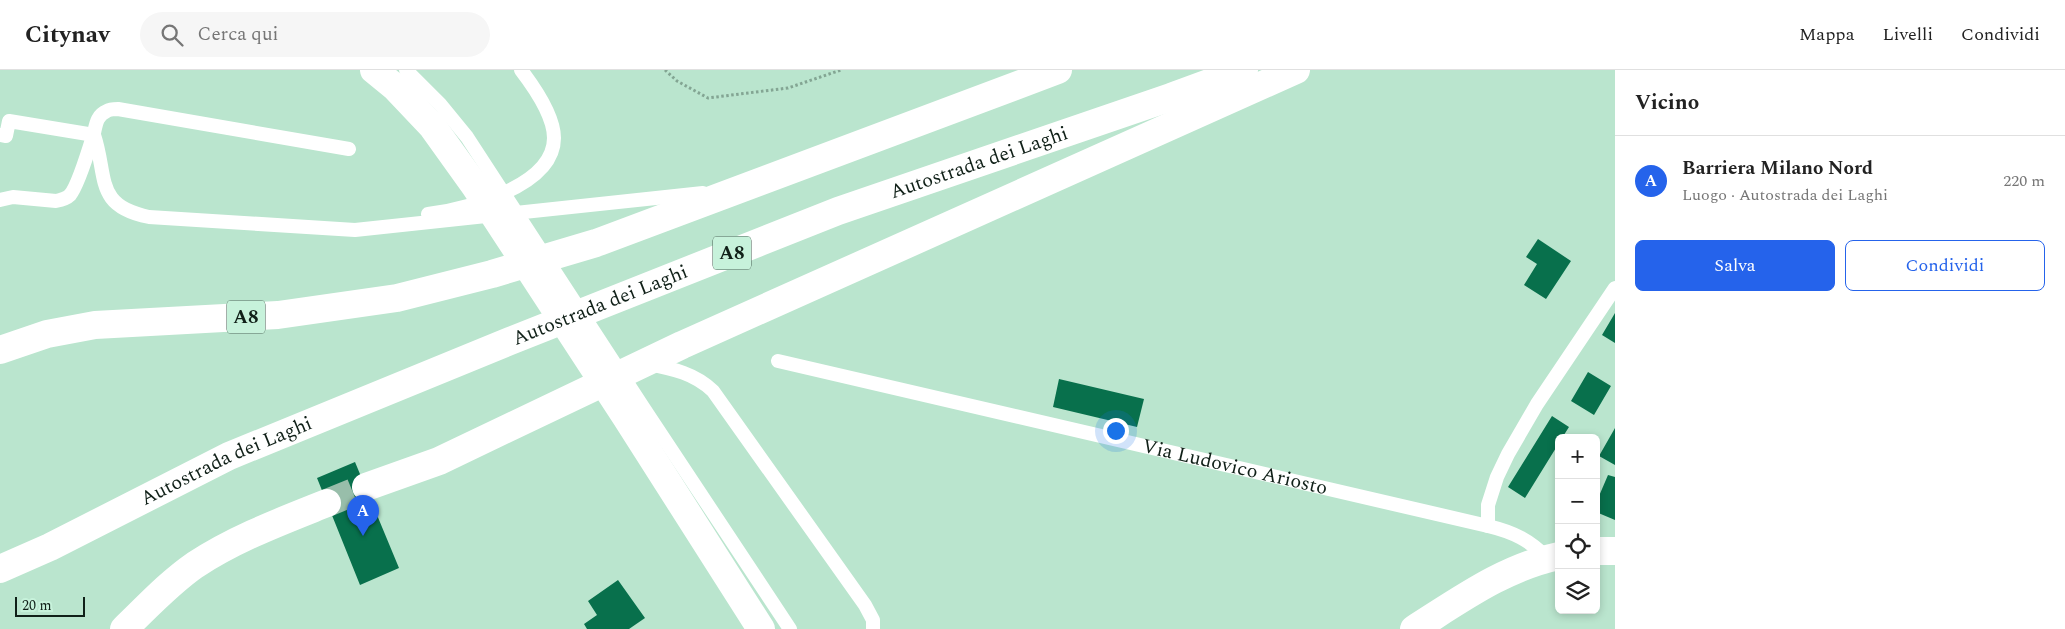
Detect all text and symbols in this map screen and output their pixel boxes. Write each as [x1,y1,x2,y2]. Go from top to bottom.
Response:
search box [140,12,490,57]
text: Citynav [25,17,110,53]
text: Cerca qui [198,20,279,49]
icon: search [158,21,186,49]
text: Mappa [1799,21,1854,48]
text: Livelli [1882,21,1933,48]
text: Condividi [1961,21,2040,48]
text: Vicino [1635,87,1699,119]
street label: Autostrada dei Laghi [886,118,1072,207]
text: Barriera Milano Nord [1682,154,1873,183]
text: A [1645,169,1657,193]
text: 220 m [2003,169,2045,193]
text: Luogo · Autostrada dei Laghi [1682,183,1888,207]
road number: A8 [713,237,751,270]
button: Salva [1635,240,1835,291]
button: Condividi [1845,240,2045,291]
street label: Autostrada dei Laghi [508,257,692,354]
road number: A8 [227,300,265,334]
street label: Autostrada dei Laghi [135,408,317,514]
your location [1103,418,1129,444]
street label: Via Ludovico Ariosto [1139,431,1330,503]
map controls [1555,434,1600,614]
button: + [1555,434,1600,479]
button: − [1555,479,1600,524]
pin: A [347,495,379,536]
button: locate [1555,524,1600,569]
button: layers [1555,569,1600,614]
scale bar [15,594,85,617]
text: 20 m [22,595,52,616]

